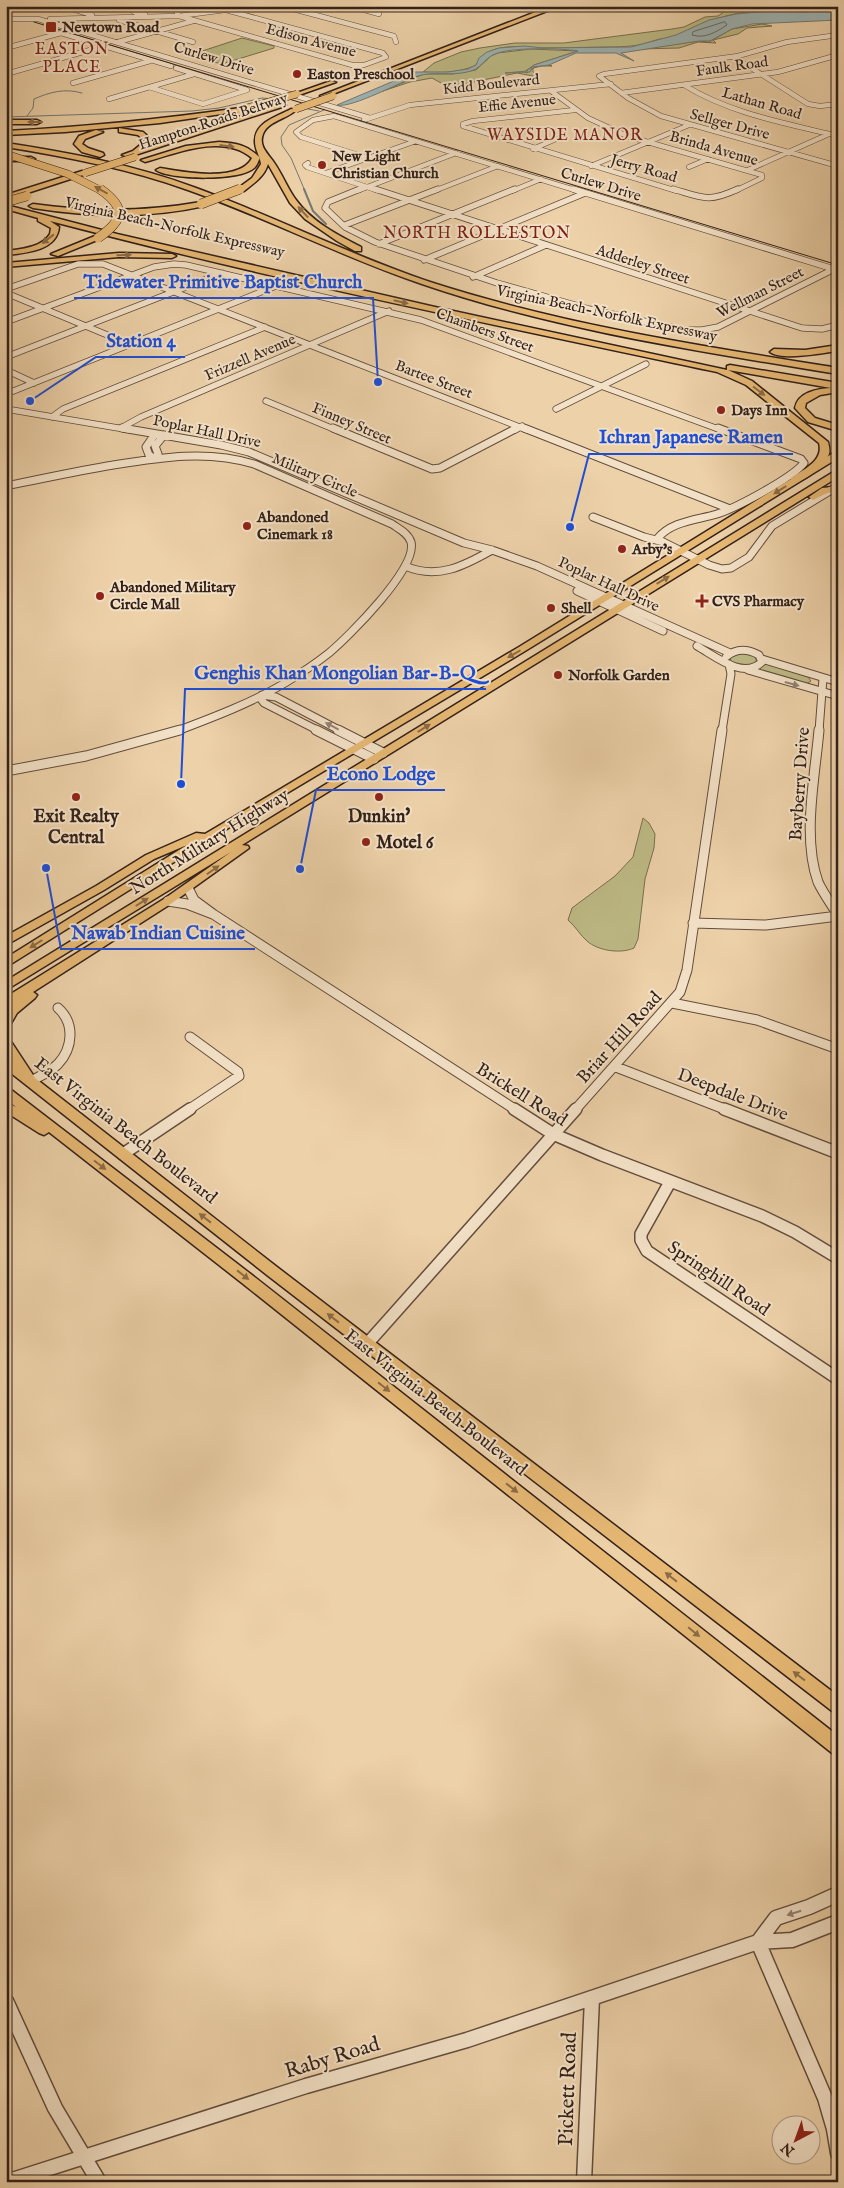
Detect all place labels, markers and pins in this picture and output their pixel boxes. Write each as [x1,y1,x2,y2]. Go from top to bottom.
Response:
place label: Newtown Road [61,18,160,37]
marker: Newtown Road [44,20,58,34]
place label: Easton Preschool [307,65,415,84]
marker: Easton Preschool [291,68,303,80]
place label: New Light Christian Church [331,147,440,183]
marker: New Light Christian Church [316,159,328,171]
callout: Tidewater Primitive Baptist Church [74,264,373,298]
callout: Station 4 [96,323,185,357]
place label: Days Inn [731,401,788,420]
marker: Days Inn [715,404,727,416]
callout: Ichran Japanese Ramen [589,420,793,454]
place label: Abandoned Cinemark 18 [256,508,333,544]
marker: Abandoned Cinemark 18 [241,520,253,532]
place label: Arby's [631,540,673,559]
marker: Arby's [616,543,628,555]
place label: Abandoned Military Circle Mall [109,578,236,614]
marker: Abandoned Military Circle Mall [94,590,106,602]
place label: CVS Pharmacy [712,592,805,611]
marker: CVS Pharmacy [696,595,708,607]
place label: Shell [561,599,593,618]
marker: Shell [545,602,557,614]
callout: Genghis Khan Mongolian Bar-B-Q [185,655,486,689]
place label: Norfolk Garden [567,666,670,685]
marker: Norfolk Garden [552,669,564,681]
callout: Econo Lodge [316,756,445,790]
marker: Exit Realty Central [70,791,82,803]
marker: Dunkin' [373,791,385,803]
place label: Exit Realty Central [33,806,120,850]
place label: Dunkin' [348,806,410,829]
place label: Motel 6 [376,832,435,855]
marker: Motel 6 [360,836,372,848]
callout: Nawab Indian Cuisine [61,915,255,949]

